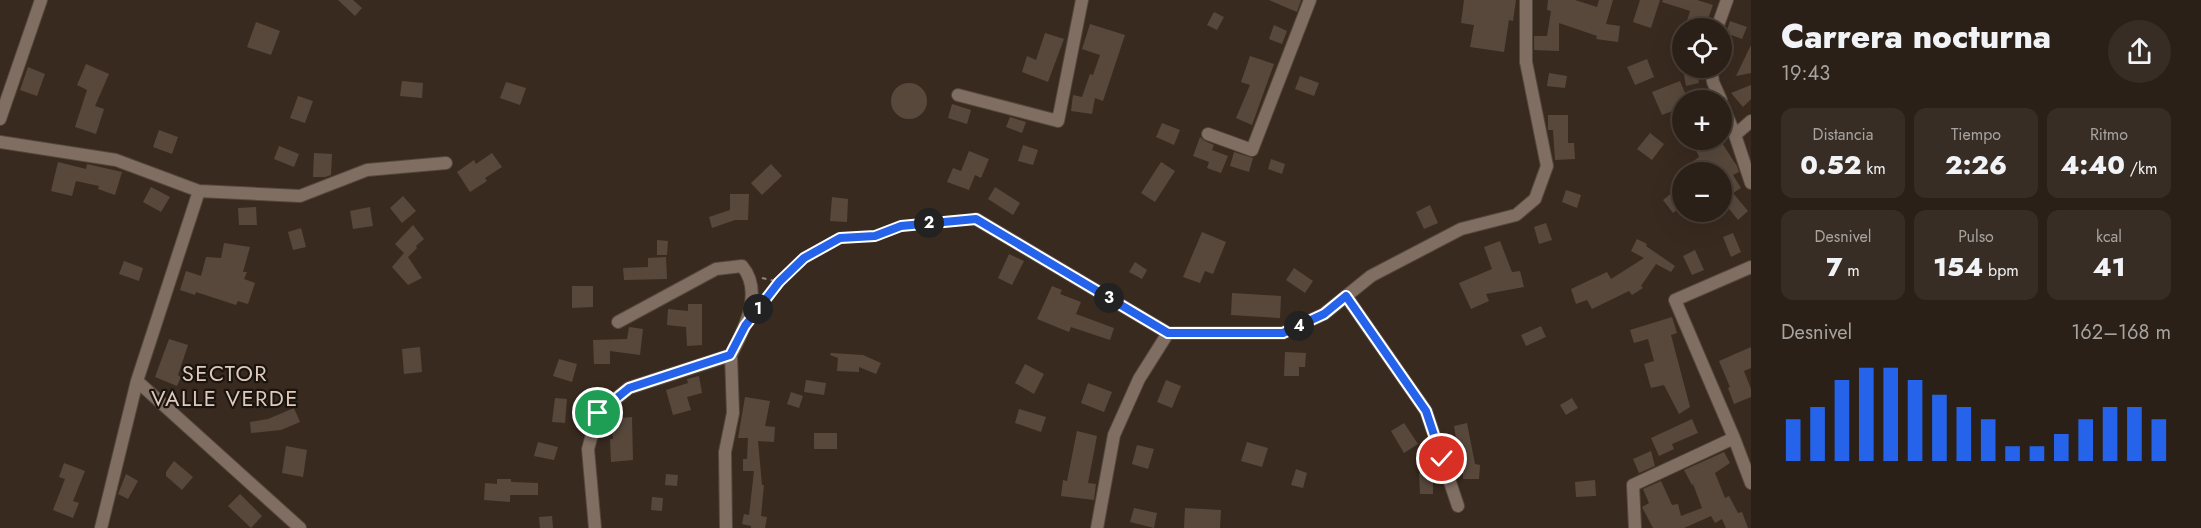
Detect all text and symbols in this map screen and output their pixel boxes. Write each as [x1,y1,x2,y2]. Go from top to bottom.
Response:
text: Carrera nocturna [1781,13,2051,60]
map controls [1672,18,1732,222]
button: locate [1672,18,1732,78]
button: share [2108,20,2171,83]
text: 19:43 [1781,59,1830,88]
button: + [1672,90,1732,150]
text: Distancia [1813,123,1873,146]
text: Tiempo [1951,123,2001,146]
text: Ritmo [2090,123,2128,146]
text: 0.52 [1800,146,1862,184]
text: 2:26 [1945,146,2007,184]
text: 4:40 [2061,146,2125,184]
text: km [1862,157,1886,180]
text: /km [2125,157,2157,180]
button: − [1672,162,1732,222]
pin: 2 [914,208,944,238]
text: 2 [924,211,934,234]
text: Desnivel [1815,225,1871,248]
text: Pulso [1958,225,1994,248]
text: kcal [2096,225,2122,248]
text: 7 [1826,248,1843,286]
text: 154 [1933,248,1983,286]
text: 41 [2093,248,2125,286]
text: m [1843,259,1860,282]
text: bpm [1983,259,2019,282]
pin: 3 [1094,283,1124,313]
text: 3 [1104,286,1114,309]
pin: 1 [743,294,773,324]
text: 1 [754,297,762,320]
pin: 4 [1284,311,1314,341]
text: 4 [1293,314,1305,337]
text: Desnivel [1781,318,1852,347]
text: 162–168 m [2071,318,2171,347]
district label: SECTOR VALLE VERDE [151,357,299,414]
pin [572,387,623,438]
icon: arrive [581,396,614,429]
pin [1416,433,1467,484]
icon: check [1425,442,1458,475]

